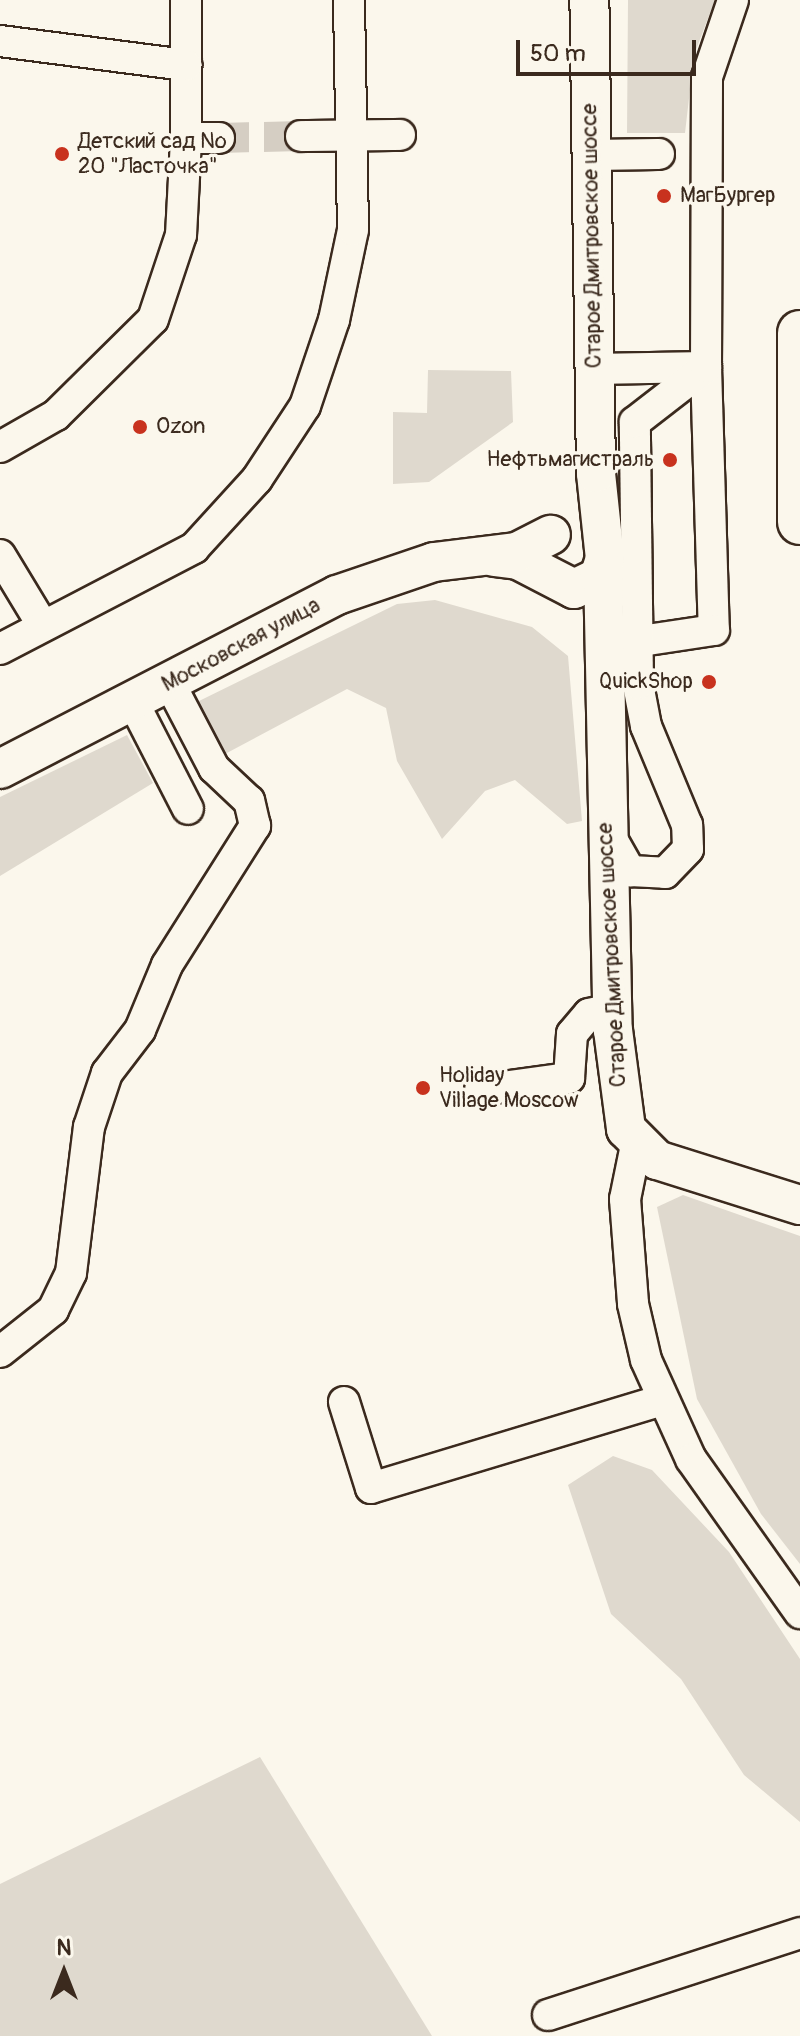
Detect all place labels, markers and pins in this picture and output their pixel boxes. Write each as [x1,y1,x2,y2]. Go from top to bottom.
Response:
place label: Детский сад № 20 "Ласточка" [78,128,227,180]
marker: Детский сад № 20 "Ласточка" [53,145,71,163]
place label: МагБургер [680,183,775,209]
marker: МагБургер [655,187,673,205]
place label: Ozon [156,414,205,440]
marker: Ozon [131,418,149,436]
place label: Нефтьмагистраль [486,447,654,473]
marker: Нефтьмагистраль [661,451,679,469]
place label: QuickShop [599,669,693,695]
marker: QuickShop [700,673,718,691]
place label: Holiday Village Moscow [439,1062,579,1114]
marker: Holiday Village Moscow [414,1079,432,1097]

